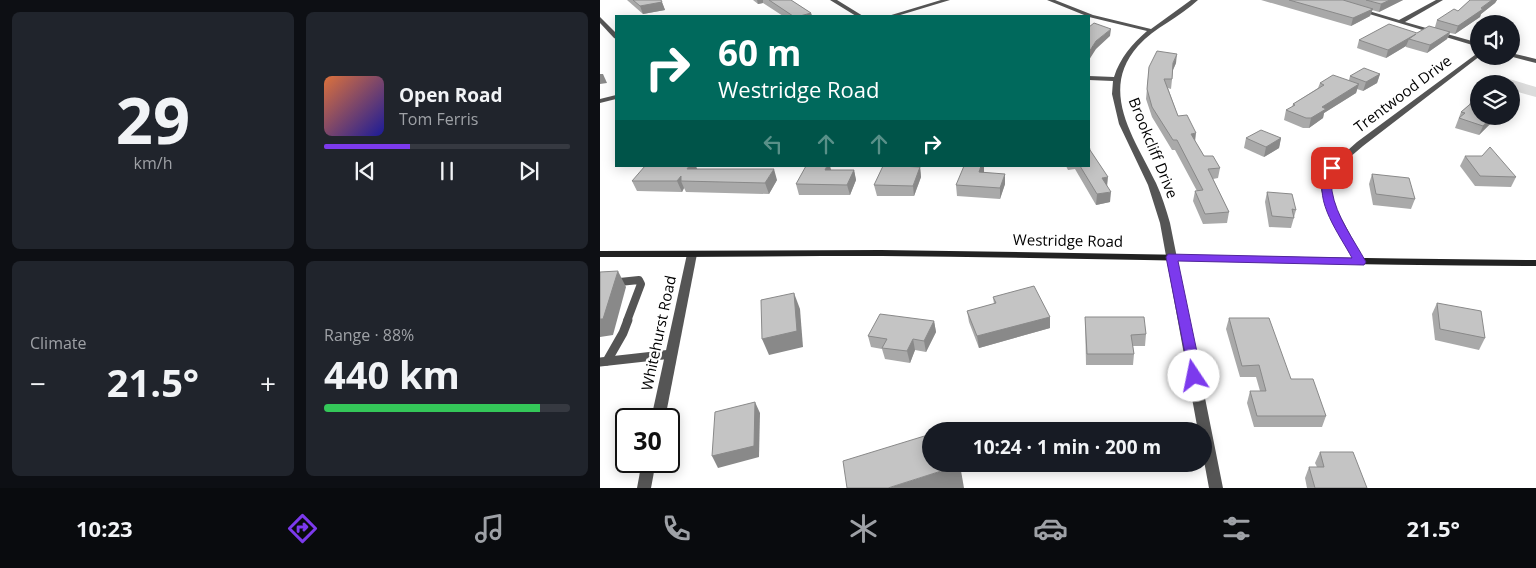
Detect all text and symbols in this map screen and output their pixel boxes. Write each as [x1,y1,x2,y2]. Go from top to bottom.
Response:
map controls [1470,15,1520,125]
button: sound [1470,15,1520,65]
text: 60 m [718,29,801,76]
icon: right [635,35,700,100]
street label: Trentwood Drive [1350,50,1455,136]
text: Westridge Road [718,74,880,104]
text: 29 [116,75,190,163]
button: layers [1470,75,1520,125]
text: Open Road [399,82,503,108]
street label: Brookcliff Drive [1125,94,1183,201]
text: Tom Ferris [399,108,478,130]
icon: left [759,130,787,158]
icon: ahead [812,130,840,158]
icon: ahead [865,130,893,158]
icon: right [918,130,946,158]
pin [1311,147,1353,189]
text: km/h [134,152,172,174]
icon: arrive [1318,154,1346,182]
icon: previous [351,157,379,185]
icon: pause [433,157,461,185]
icon: next [515,157,543,185]
street label: Westridge Road [1013,229,1123,251]
street label: Whitehurst Road [636,273,680,392]
text: Range · 88% [324,324,414,346]
text: Climate [30,332,87,354]
text: 440 km [324,348,460,400]
position arrow [1167,349,1219,401]
text: 21.5° [107,356,199,408]
text: − [30,364,46,402]
text: + [260,364,276,402]
speed limit sign: 30 [615,408,680,473]
text: 10:24 · 1 min · 200 m [973,434,1161,460]
icon: directions [285,511,320,546]
icon: music [472,511,507,546]
icon: phone [659,511,694,546]
icon: climate [846,511,881,546]
icon: car [1033,511,1068,546]
icon: filters [1219,511,1254,546]
text: 10:23 [76,513,133,543]
text: 21.5° [1406,513,1460,543]

